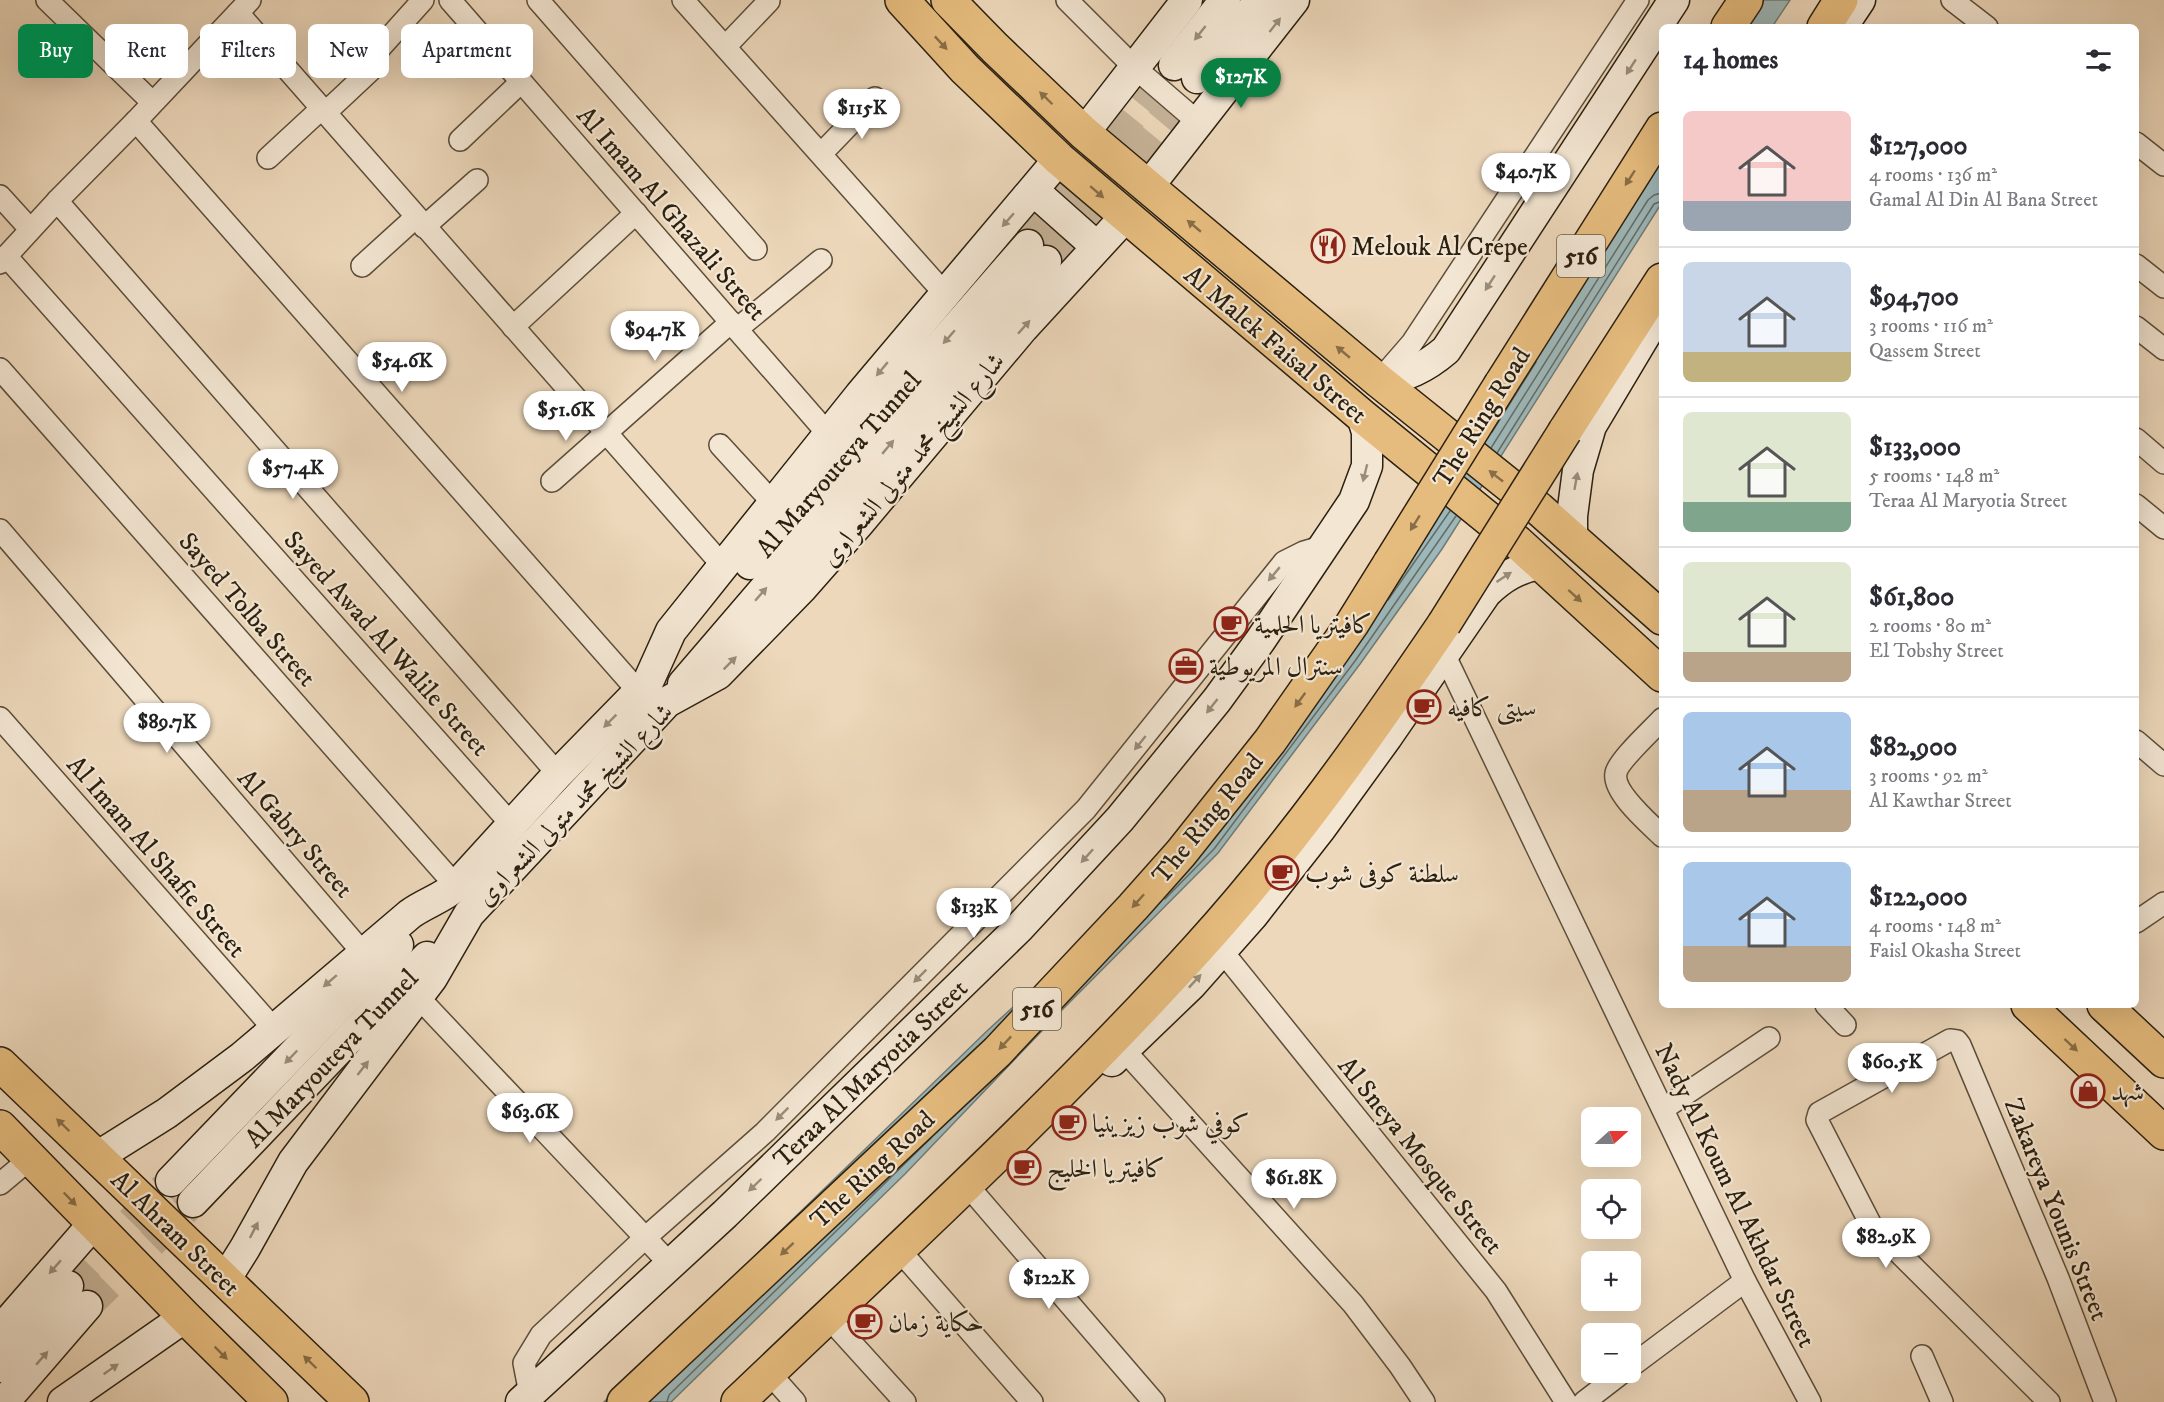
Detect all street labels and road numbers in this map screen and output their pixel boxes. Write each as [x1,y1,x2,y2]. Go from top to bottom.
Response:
street label: Al Imam Al Ghazali Street [569,100,773,328]
road number: 516 [1557,235,1605,277]
street label: Al Malek Faisal Street [1177,259,1373,431]
street label: The Ring Road [1426,342,1538,494]
street label: شارع الشيخ محمد متولى الشعراوى [814,346,1017,578]
street label: Al Maryouteya Tunnel [749,365,929,565]
street label: Sayed Awad Al Walile Street [276,525,496,764]
street label: Sayed Tolba Street [171,526,323,694]
street label: شارع الشيخ محمد متولى الشعراوى [469,696,685,918]
street label: The Ring Road [1145,747,1271,891]
street label: Al Imam Al Shafie Street [59,749,253,965]
street label: Al Gabry Street [230,763,360,905]
street label: Al Maryouteya Tunnel [238,963,426,1155]
street label: Teraa Al Maryotia Street [767,973,975,1175]
road number: 516 [1013,988,1061,1030]
street label: Nady Al Koum Al Akhdar Street [1647,1038,1823,1353]
street label: Al Sneya Mosque Street [1330,1050,1510,1261]
street label: Zakareya Younis Street [1996,1093,2115,1326]
street label: The Ring Road [804,1104,943,1236]
street label: Al Ahram Street [103,1164,247,1304]

